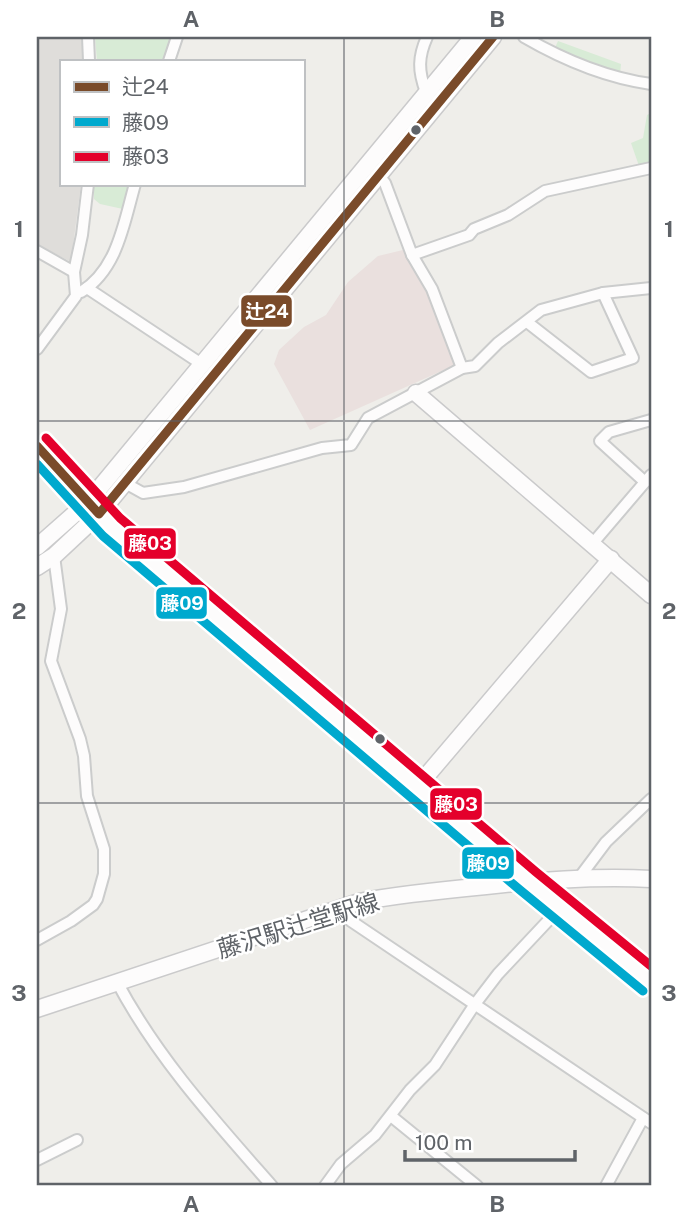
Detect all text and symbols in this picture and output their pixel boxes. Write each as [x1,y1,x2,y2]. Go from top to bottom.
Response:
text: A [183,5,200,32]
text: B [489,5,505,32]
legend [60,60,304,186]
text: 辻24 [122,74,169,99]
text: 藤09 [122,110,169,135]
unlabelled marker [409,123,423,137]
text: 藤03 [122,144,169,169]
text: 1 [14,215,24,242]
text: 1 [664,215,674,242]
line badge: 辻24 [240,294,293,328]
text: 辻24 [245,300,289,322]
line badge: 藤03 [123,527,177,560]
text: 藤03 [128,532,172,554]
line badge: 藤09 [155,586,208,620]
text: 藤09 [160,592,204,614]
text: 2 [12,597,26,624]
text: 2 [662,597,676,624]
unlabelled marker [373,732,387,746]
line badge: 藤03 [429,787,483,821]
text: 藤03 [434,793,478,815]
line badge: 藤09 [461,846,515,880]
text: 藤09 [466,852,510,874]
street label: 藤沢駅辻堂駅線 [214,887,382,963]
text: 3 [11,979,27,1006]
text: 3 [661,979,677,1006]
scale bar [405,1118,574,1162]
text: 100 m [415,1130,472,1155]
text: A [183,1190,200,1217]
text: B [489,1190,505,1217]

